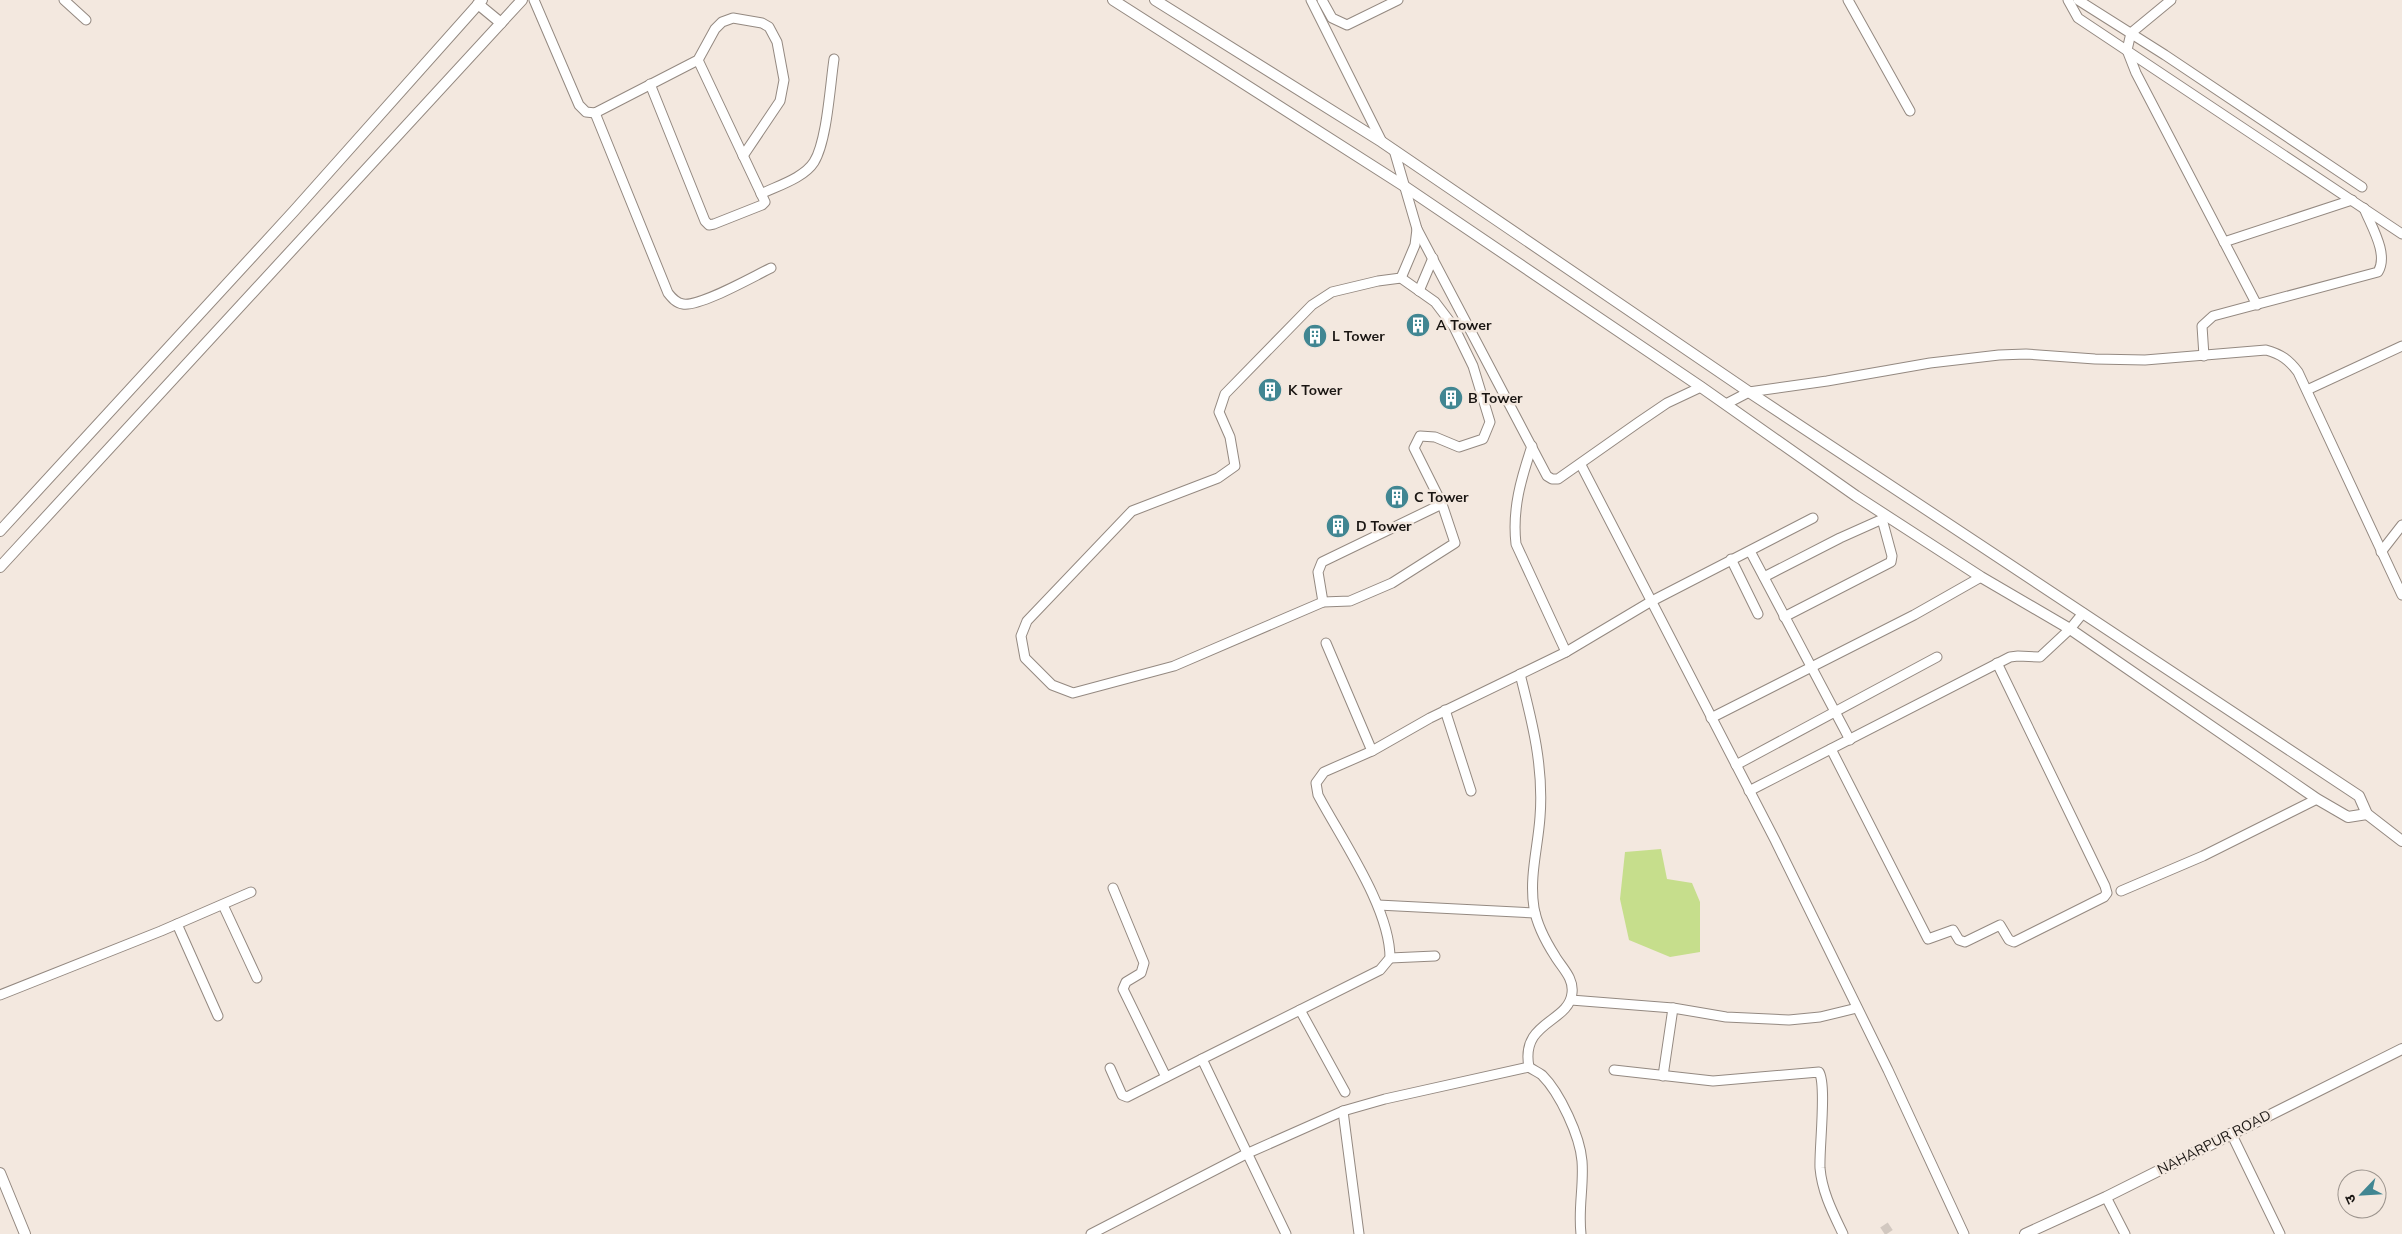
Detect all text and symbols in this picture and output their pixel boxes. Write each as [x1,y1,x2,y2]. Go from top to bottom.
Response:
building icon: A Tower [1405,312,1431,338]
place label: A Tower [1436,316,1492,334]
building icon: L Tower [1302,323,1328,349]
place label: L Tower [1332,327,1385,345]
building icon: K Tower [1257,377,1283,403]
place label: K Tower [1288,381,1343,399]
building icon: B Tower [1438,385,1464,411]
place label: B Tower [1468,389,1523,407]
building icon: C Tower [1384,484,1410,510]
place label: C Tower [1414,488,1469,506]
building icon: D Tower [1325,513,1351,539]
place label: D Tower [1356,517,1412,535]
street label: NAHARPUR ROAD [2154,1106,2274,1178]
north arrow [2337,1169,2387,1219]
text: उ [2340,1191,2360,1207]

